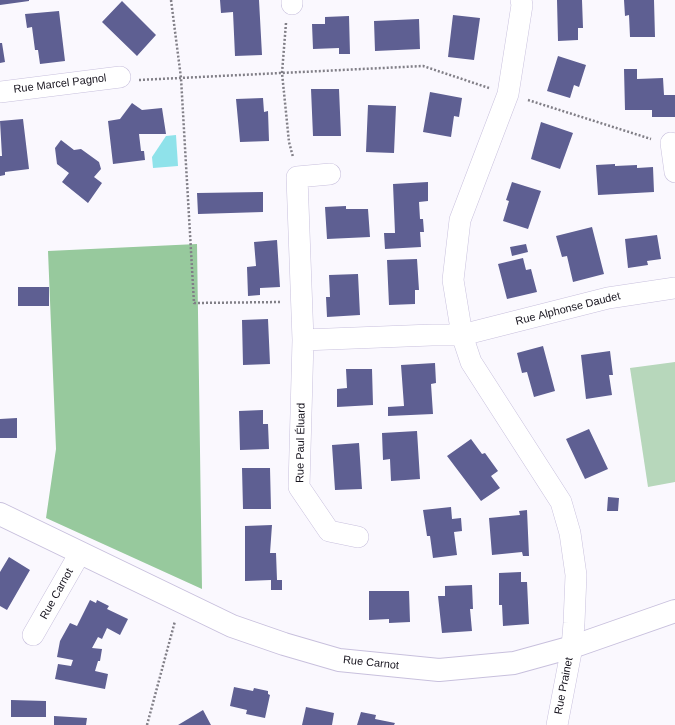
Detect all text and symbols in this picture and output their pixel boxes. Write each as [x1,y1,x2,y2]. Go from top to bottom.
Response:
street label: Rue Marcel Pagnol [13,72,107,96]
street label: Rue Alphonse Daudet [514,290,622,328]
street label: Rue Paul Éluard [294,403,308,483]
street label: Rue Carnot [38,566,76,622]
street label: Rue Carnot [342,653,400,673]
street label: Rue Prainet [552,656,576,716]

